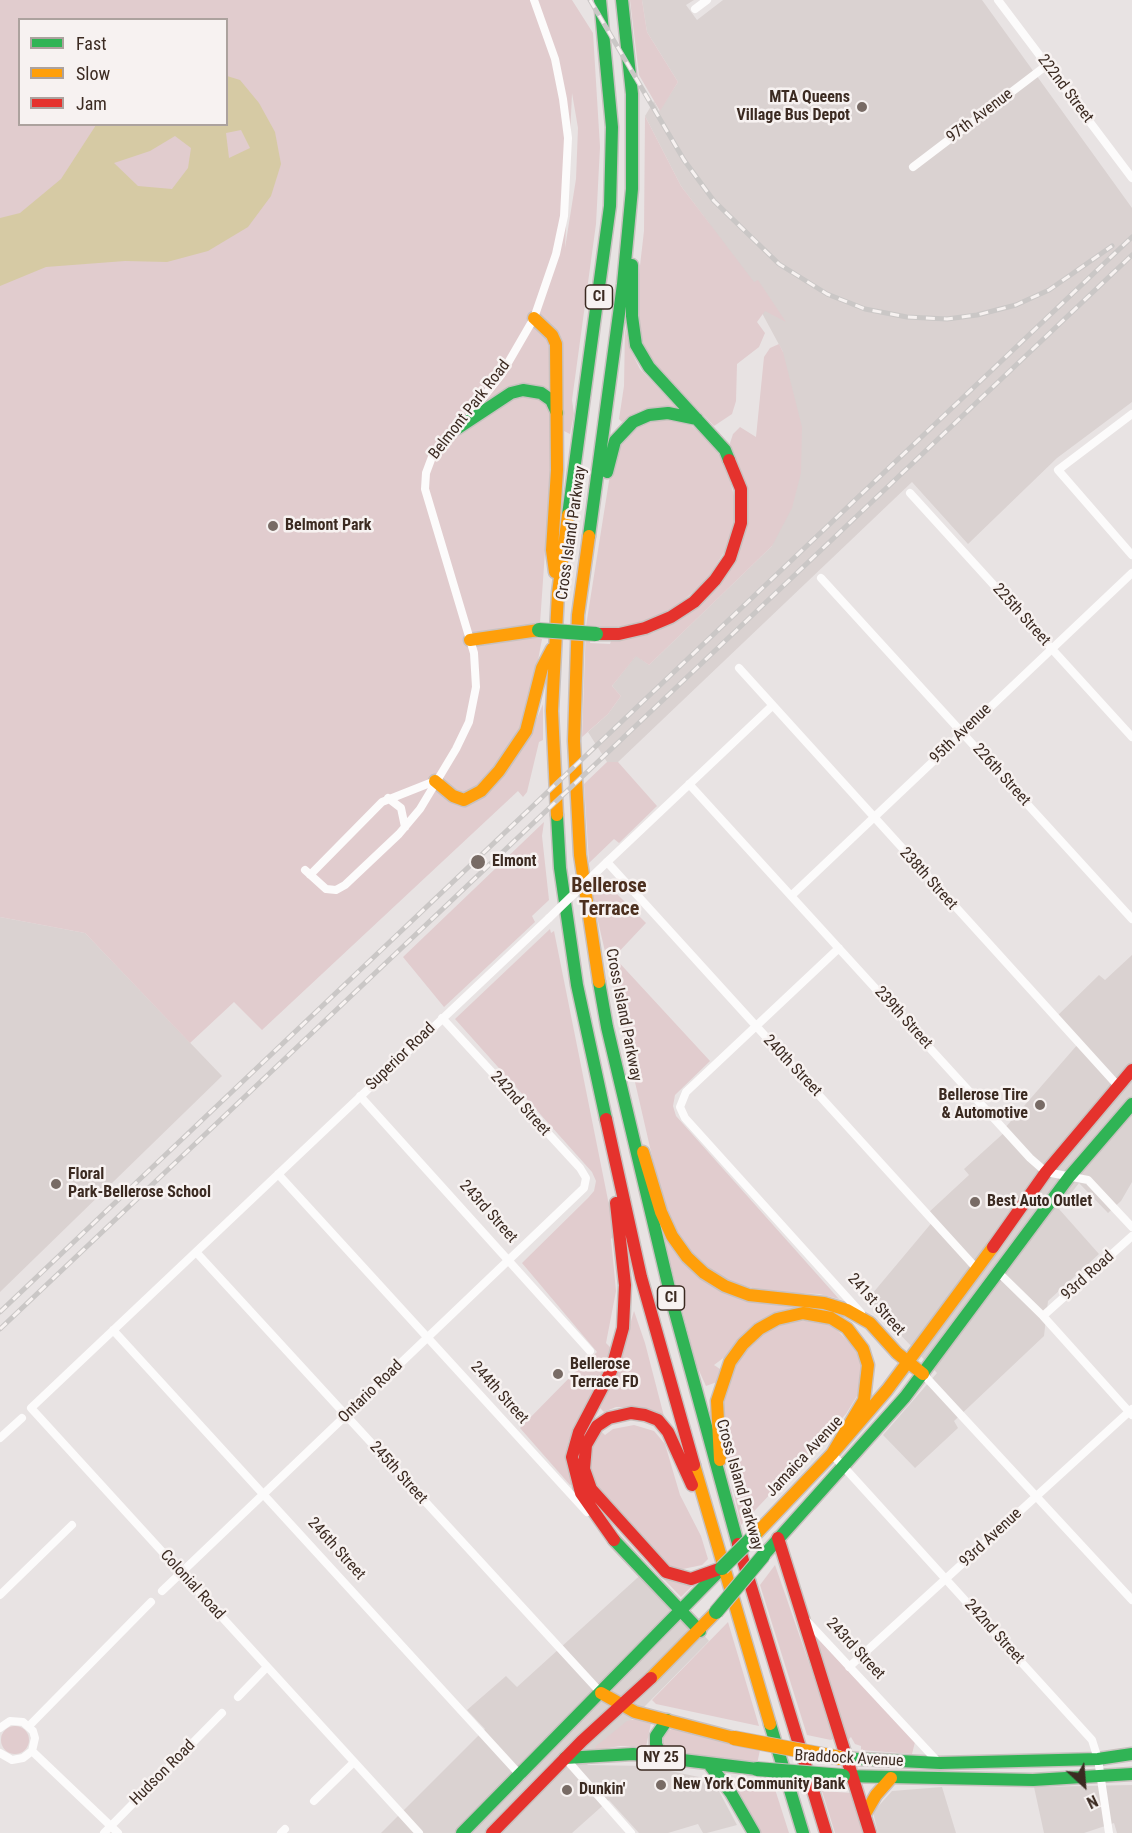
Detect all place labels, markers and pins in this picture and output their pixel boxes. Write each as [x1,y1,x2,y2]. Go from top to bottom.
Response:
place label: MTA Queens Village Bus Depot [736,88,850,126]
marker: MTA Queens Village Bus Depot [855,100,869,114]
place label: Belmont Park [285,516,371,536]
marker: Belmont Park [266,519,280,533]
place label: Elmont [492,852,536,872]
marker: Elmont [469,853,487,871]
place label: Bellerose Tire & Automotive [939,1086,1028,1124]
marker: Bellerose Tire & Automotive [1033,1098,1047,1112]
place label: Floral Park-Bellerose School [68,1165,211,1203]
marker: Floral Park-Bellerose School [49,1177,63,1191]
place label: Best Auto Outlet [987,1192,1092,1212]
marker: Best Auto Outlet [968,1195,982,1209]
place label: Bellerose Terrace FD [570,1355,639,1393]
marker: Bellerose Terrace FD [551,1367,565,1381]
place label: New York Community Bank [673,1775,845,1795]
marker: New York Community Bank [654,1778,668,1792]
place label: Dunkin' [579,1780,625,1800]
marker: Dunkin' [560,1783,574,1797]

